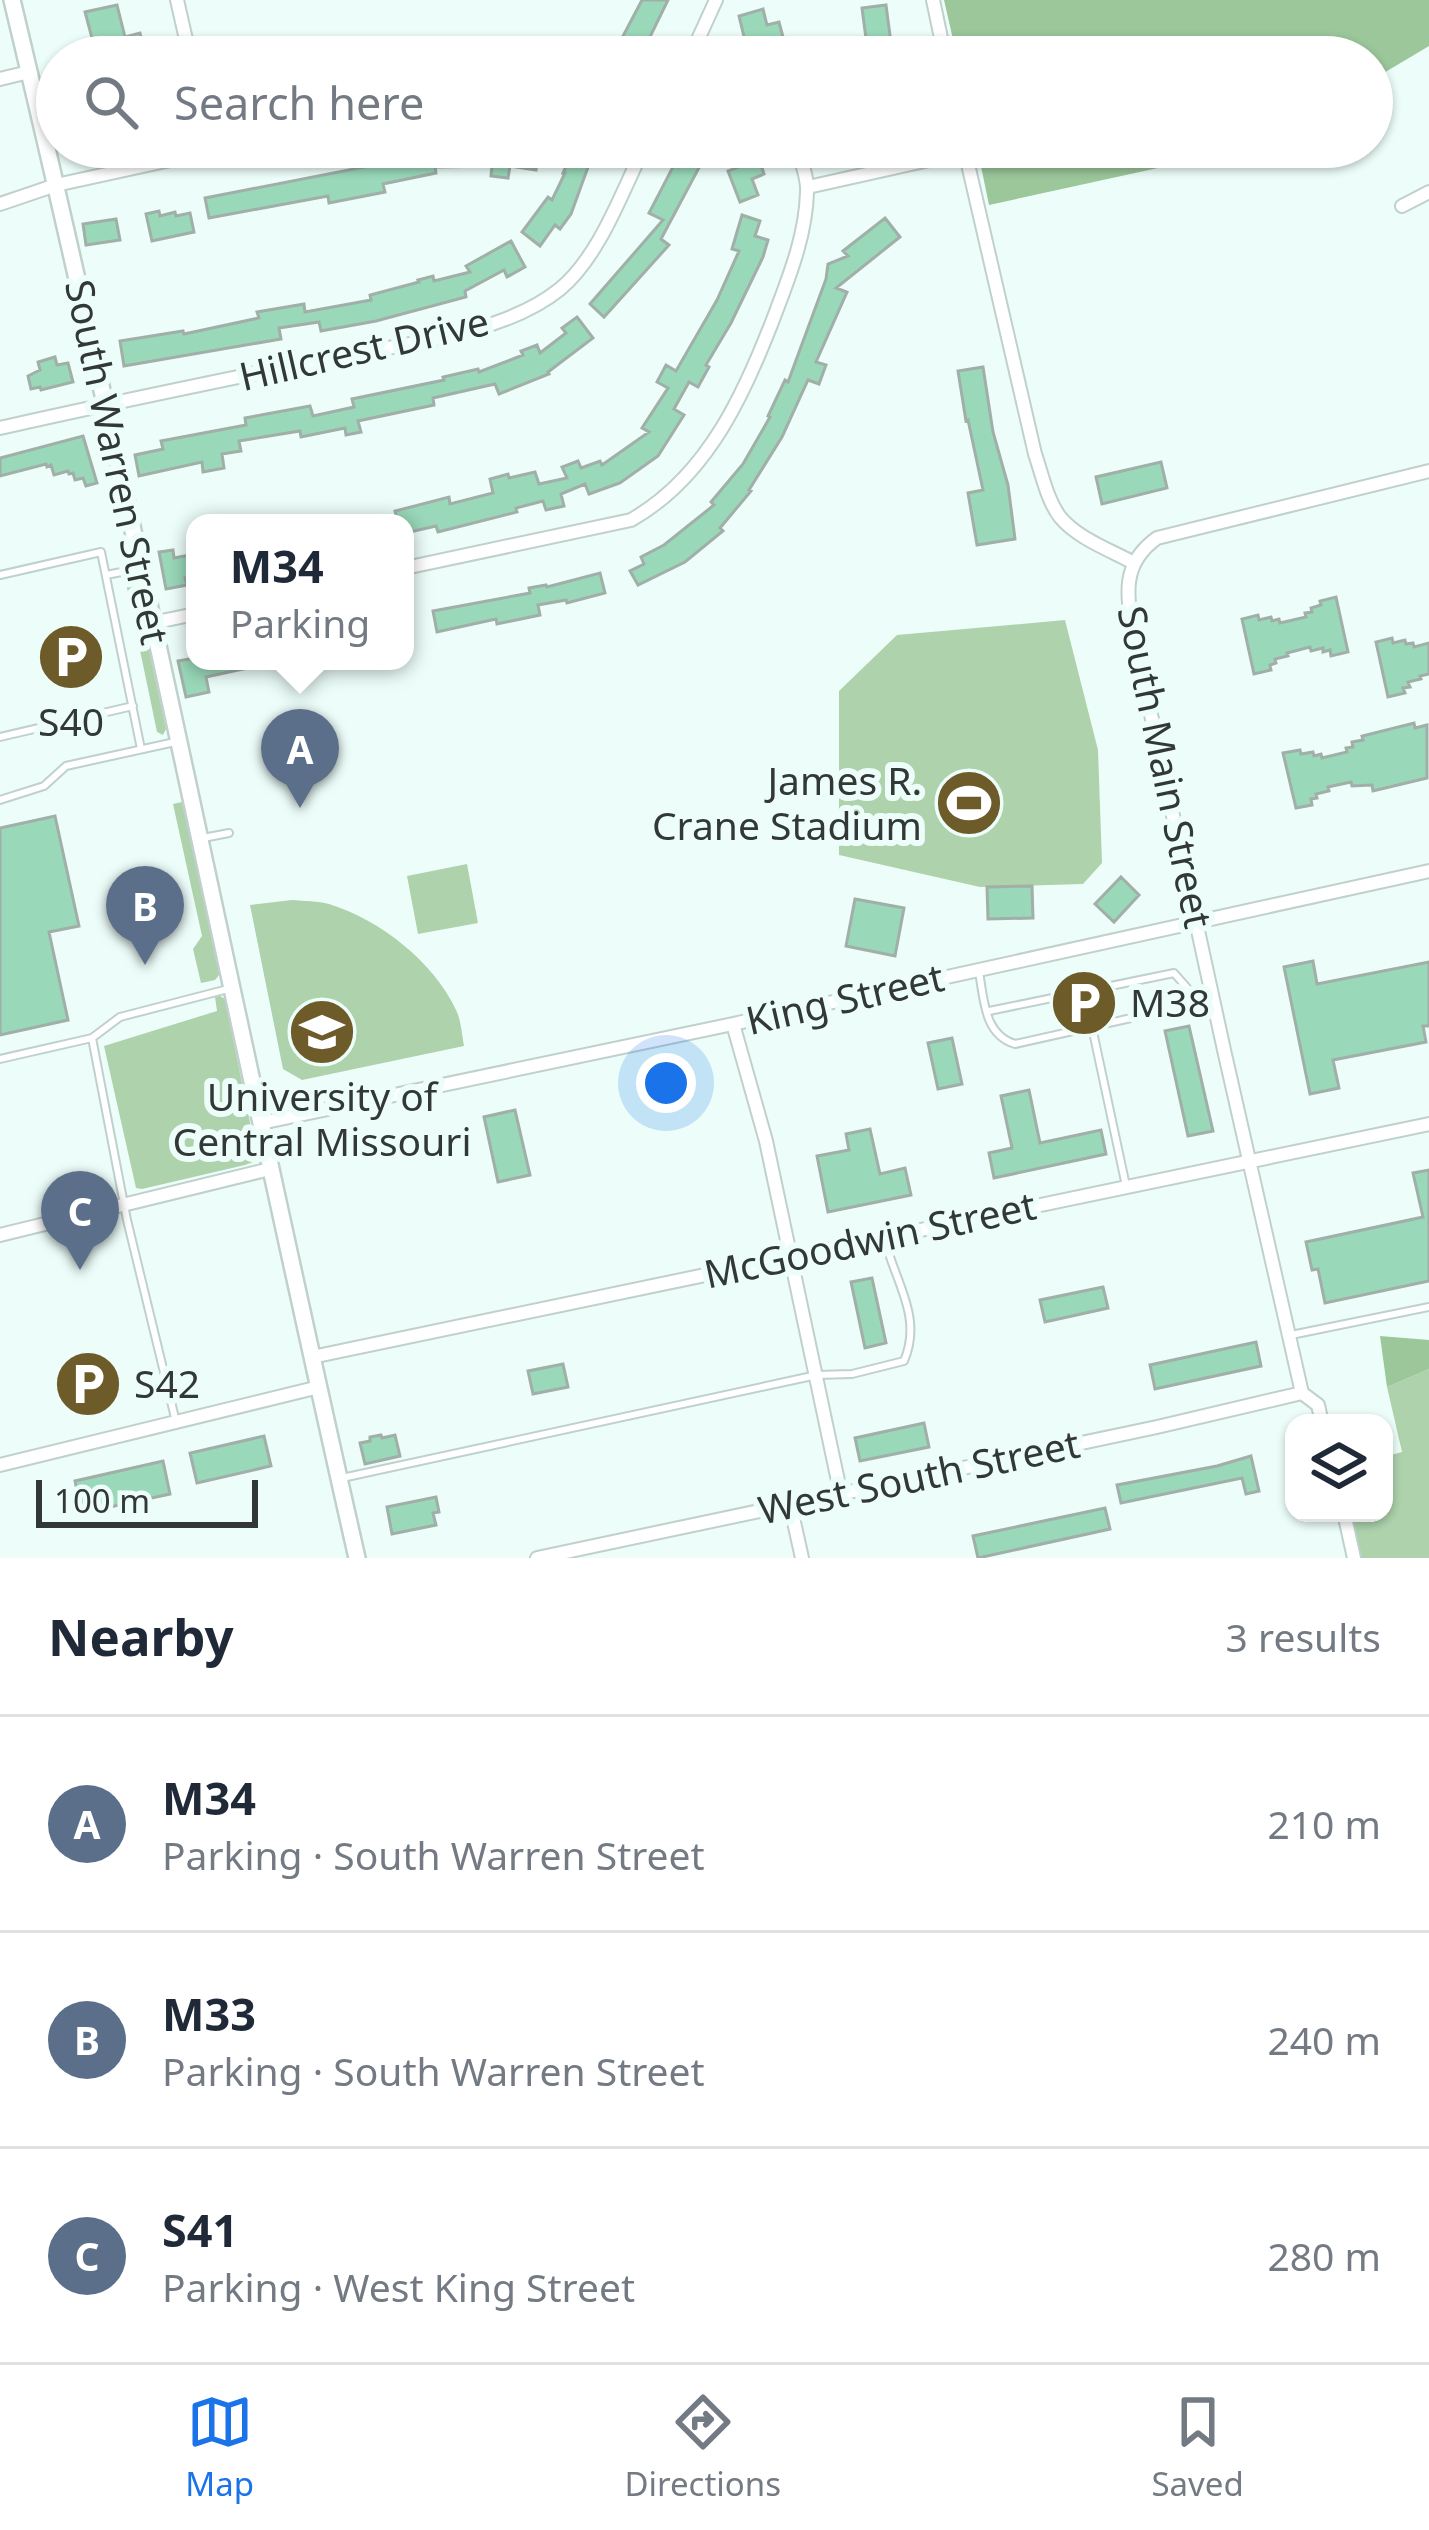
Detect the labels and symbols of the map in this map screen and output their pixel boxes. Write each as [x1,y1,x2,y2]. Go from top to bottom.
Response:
street label: South Warren Street [54,275,183,649]
street label: Hillcrest Drive [234,293,494,402]
street label: South Main Street [1106,601,1226,933]
parking icon: S40 [36,622,106,692]
place label: S40 [38,694,104,747]
pin: A [261,709,339,808]
place label: James R. Crane Stadium [652,753,922,851]
sports icon: James R. Crane Stadium [934,768,1004,838]
pin: B [106,866,184,965]
street label: King Street [741,949,949,1046]
parking icon: M38 [1049,968,1119,1038]
place label: M38 [1130,975,1210,1028]
school or university icon: University of Central Missouri [287,997,357,1067]
your location [636,1053,696,1113]
place label: University of Central Missouri [173,1069,471,1167]
pin: C [41,1171,119,1270]
street label: McGoodwin Street [699,1178,1040,1300]
parking icon: S42 [53,1349,123,1419]
place label: S42 [134,1356,200,1409]
street label: West South Street [753,1416,1084,1535]
scale bar [36,1474,258,1527]

